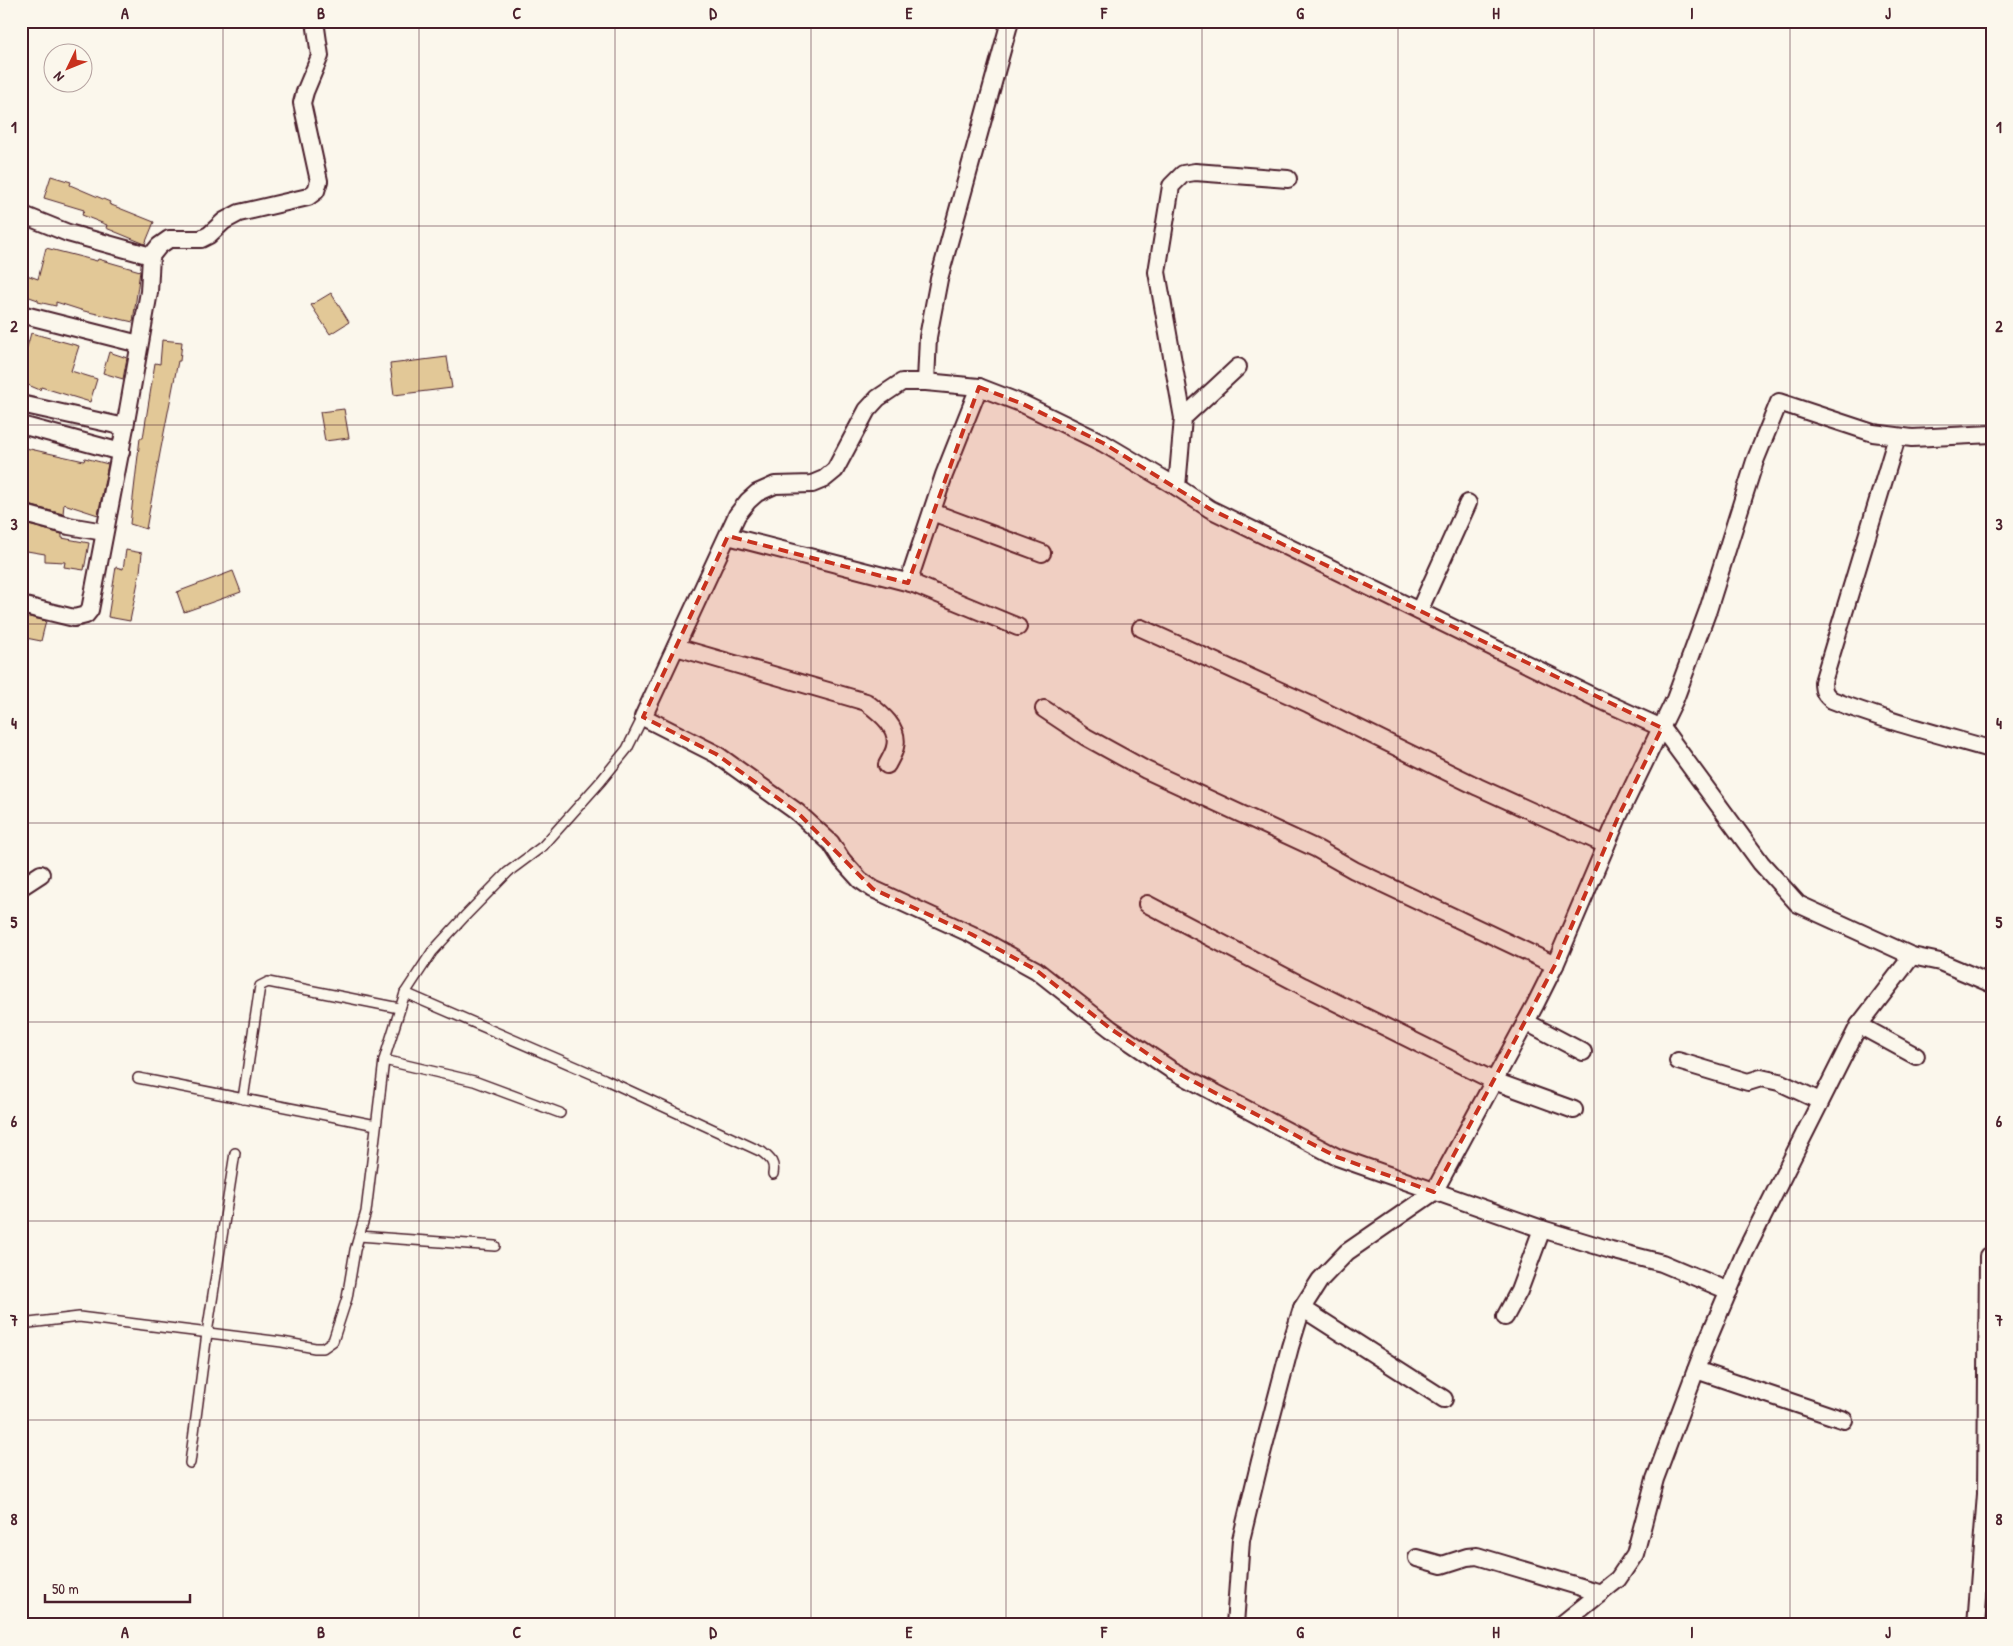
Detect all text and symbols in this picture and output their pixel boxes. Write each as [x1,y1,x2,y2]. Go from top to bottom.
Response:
text: A [121,2,129,24]
text: B [317,2,325,24]
text: C [513,2,522,24]
text: D [709,2,717,24]
text: E [905,2,913,24]
text: F [1100,2,1108,24]
text: G [1296,2,1304,24]
text: H [1492,2,1500,24]
text: I [1690,2,1694,24]
text: J [1885,2,1891,24]
north arrow [42,42,92,92]
text: N [48,68,68,86]
text: 1 [11,116,17,138]
text: 1 [1996,116,2002,138]
text: 2 [10,315,18,337]
text: 2 [1995,315,2003,337]
text: 3 [10,513,18,535]
text: 3 [1995,513,2003,535]
text: 4 [11,712,17,734]
text: 4 [1996,712,2002,734]
text: 5 [11,911,18,933]
text: 5 [1996,911,2003,933]
text: 6 [11,1110,18,1132]
text: 6 [1996,1110,2003,1132]
text: 7 [9,1309,18,1331]
text: 7 [1994,1309,2003,1331]
text: 8 [11,1508,18,1530]
text: 8 [1996,1508,2003,1530]
scale bar [45,1571,190,1603]
text: 50 m [52,1578,79,1599]
text: A [121,1621,129,1643]
text: B [317,1621,325,1643]
text: C [513,1621,522,1643]
text: D [709,1621,717,1643]
text: E [905,1621,913,1643]
text: F [1100,1621,1108,1643]
text: G [1296,1621,1304,1643]
text: H [1492,1621,1500,1643]
text: I [1690,1621,1694,1643]
text: J [1885,1621,1891,1643]

